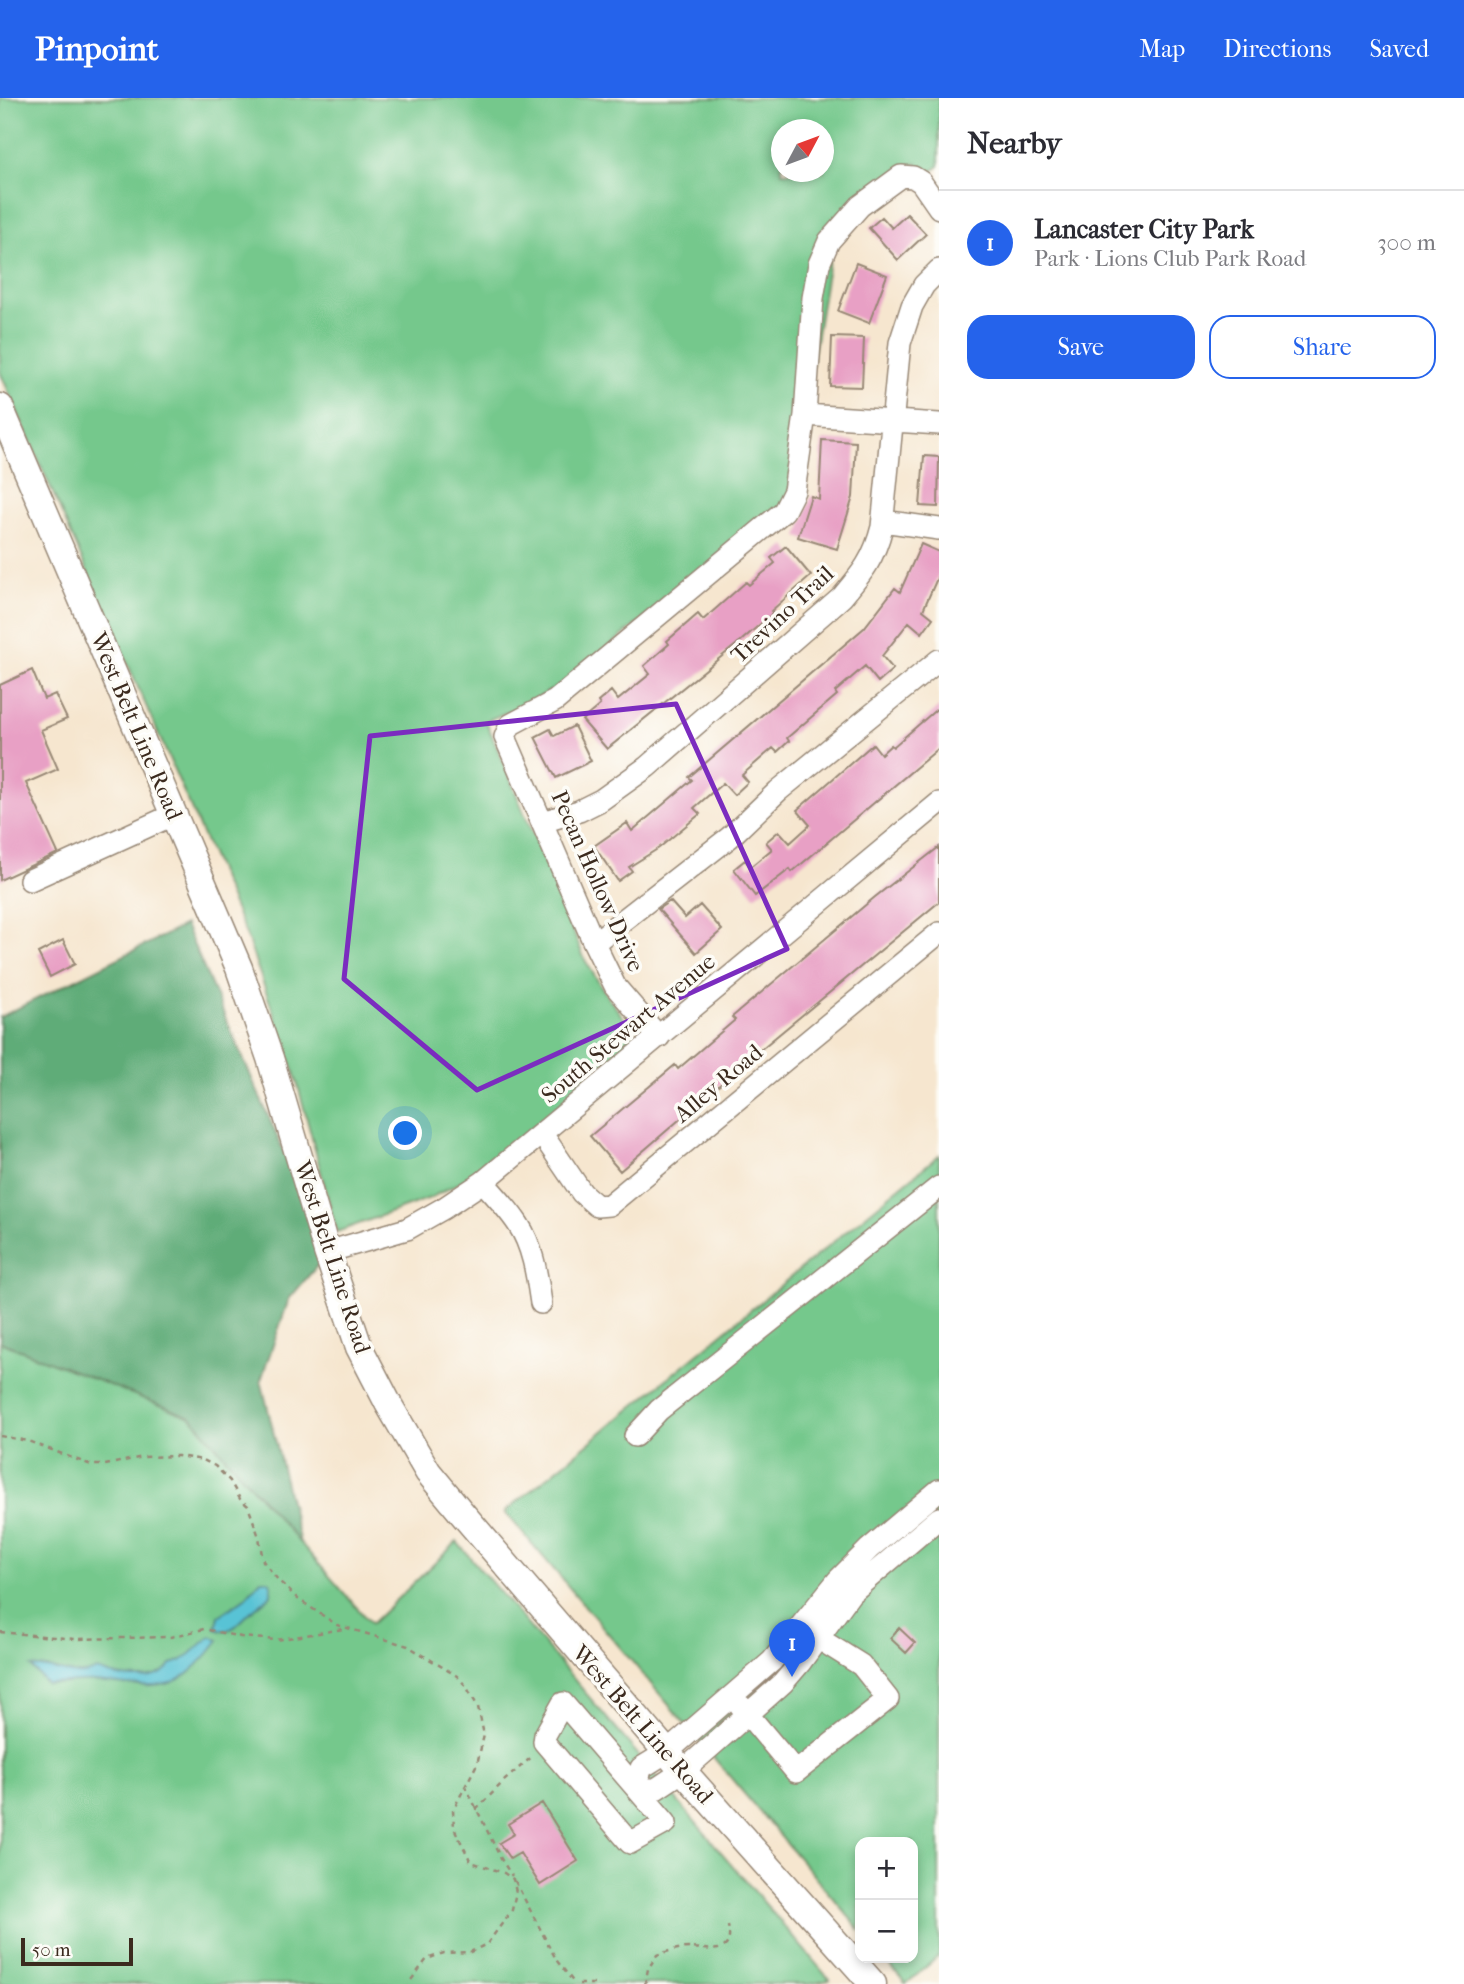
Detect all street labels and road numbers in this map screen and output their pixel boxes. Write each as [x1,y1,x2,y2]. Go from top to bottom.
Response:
street label: Trevino Trail [725,560,840,669]
street label: West Belt Line Road [84,627,188,824]
street label: Pecan Hollow Drive [546,787,650,976]
street label: South Stewart Avenue [536,948,721,1109]
street label: Alley Road [668,1038,768,1129]
street label: West Belt Line Road [288,1156,377,1357]
street label: West Belt Line Road [566,1639,719,1809]

